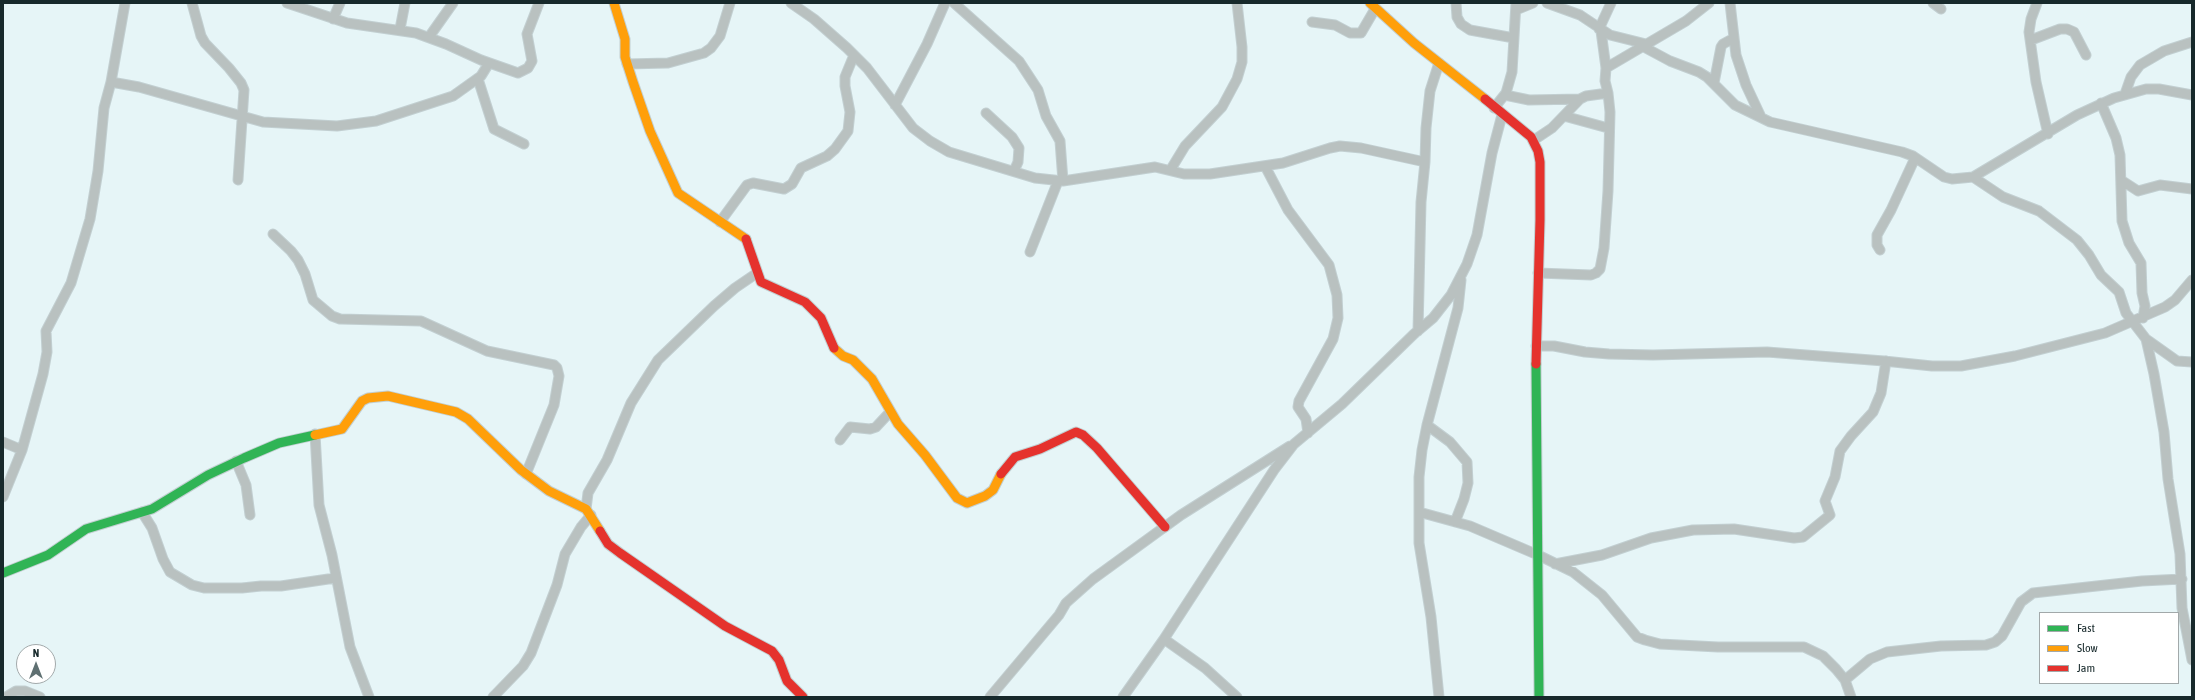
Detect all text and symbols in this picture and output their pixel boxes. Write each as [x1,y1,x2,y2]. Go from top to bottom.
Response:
legend [2039,612,2179,684]
text: Fast [2077,621,2095,635]
text: Slow [2077,641,2098,655]
north arrow [16,644,56,684]
text: N [33,647,39,659]
text: Jam [2077,661,2095,675]

